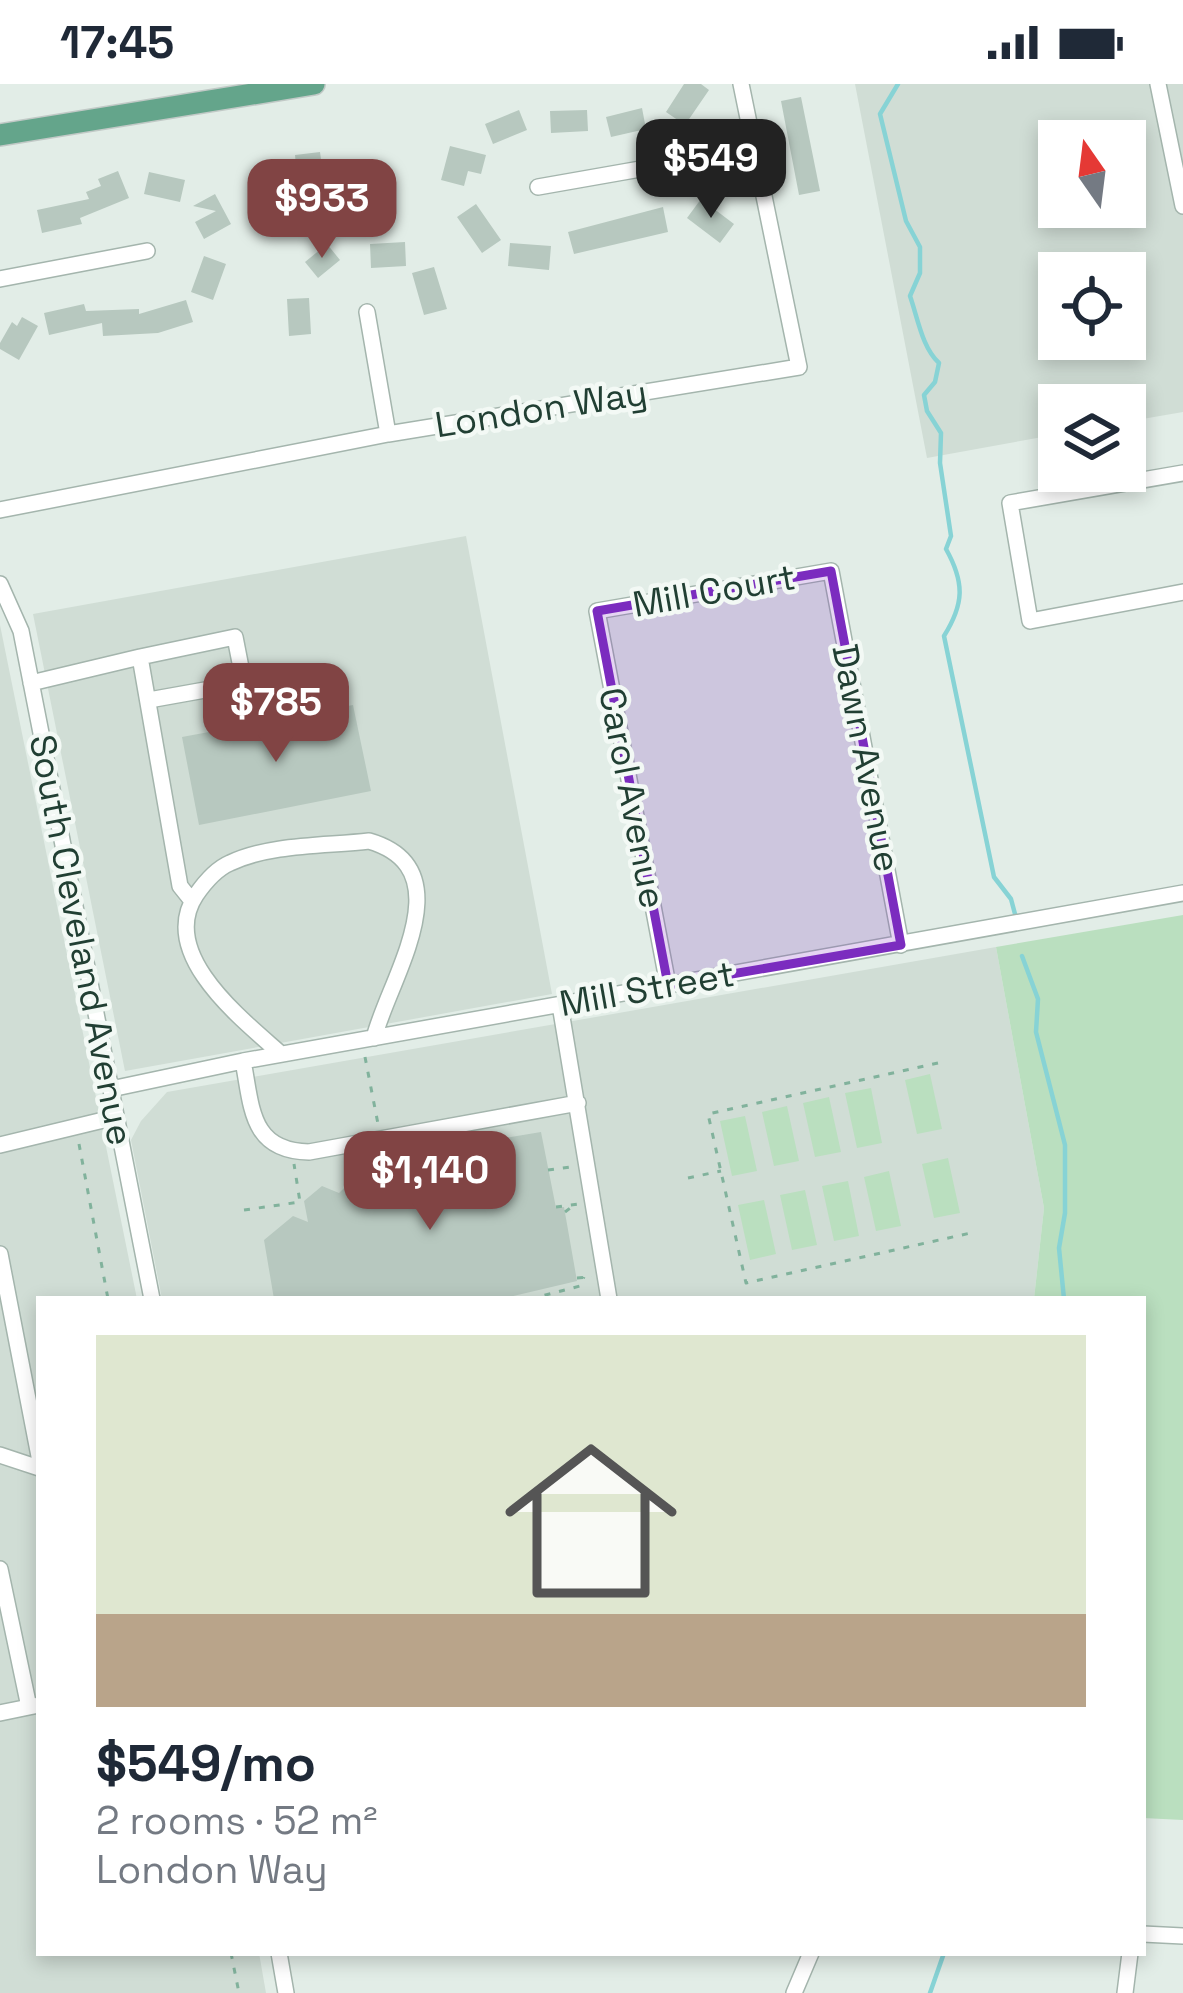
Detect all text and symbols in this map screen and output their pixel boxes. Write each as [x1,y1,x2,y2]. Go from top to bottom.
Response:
text: 17:45 [60,14,174,71]
pin: $549 [640,119,782,221]
north arrow [1038,120,1146,228]
map controls [1038,120,1146,492]
text: $549 [663,133,759,182]
pin: $933 [251,159,393,261]
text: $933 [274,173,370,222]
button: locate [1038,252,1146,360]
street label: London Way [432,370,650,448]
button: layers [1038,384,1146,492]
street label: Mill Court [629,554,799,628]
street label: Dawn Avenue [821,640,911,876]
pin: $785 [205,663,347,765]
text: $785 [230,677,322,726]
street label: Carol Avenue [588,684,676,912]
street label: South Cleveland Avenue [19,731,143,1149]
street label: Mill Street [556,951,738,1027]
pin: $1,140 [332,1131,528,1233]
text: $1,140 [371,1145,489,1194]
icon: home [483,1413,699,1629]
text: $549/mo [96,1731,316,1796]
text: 2 rooms · 52 m² [96,1796,378,1845]
text: London Way [96,1845,328,1894]

